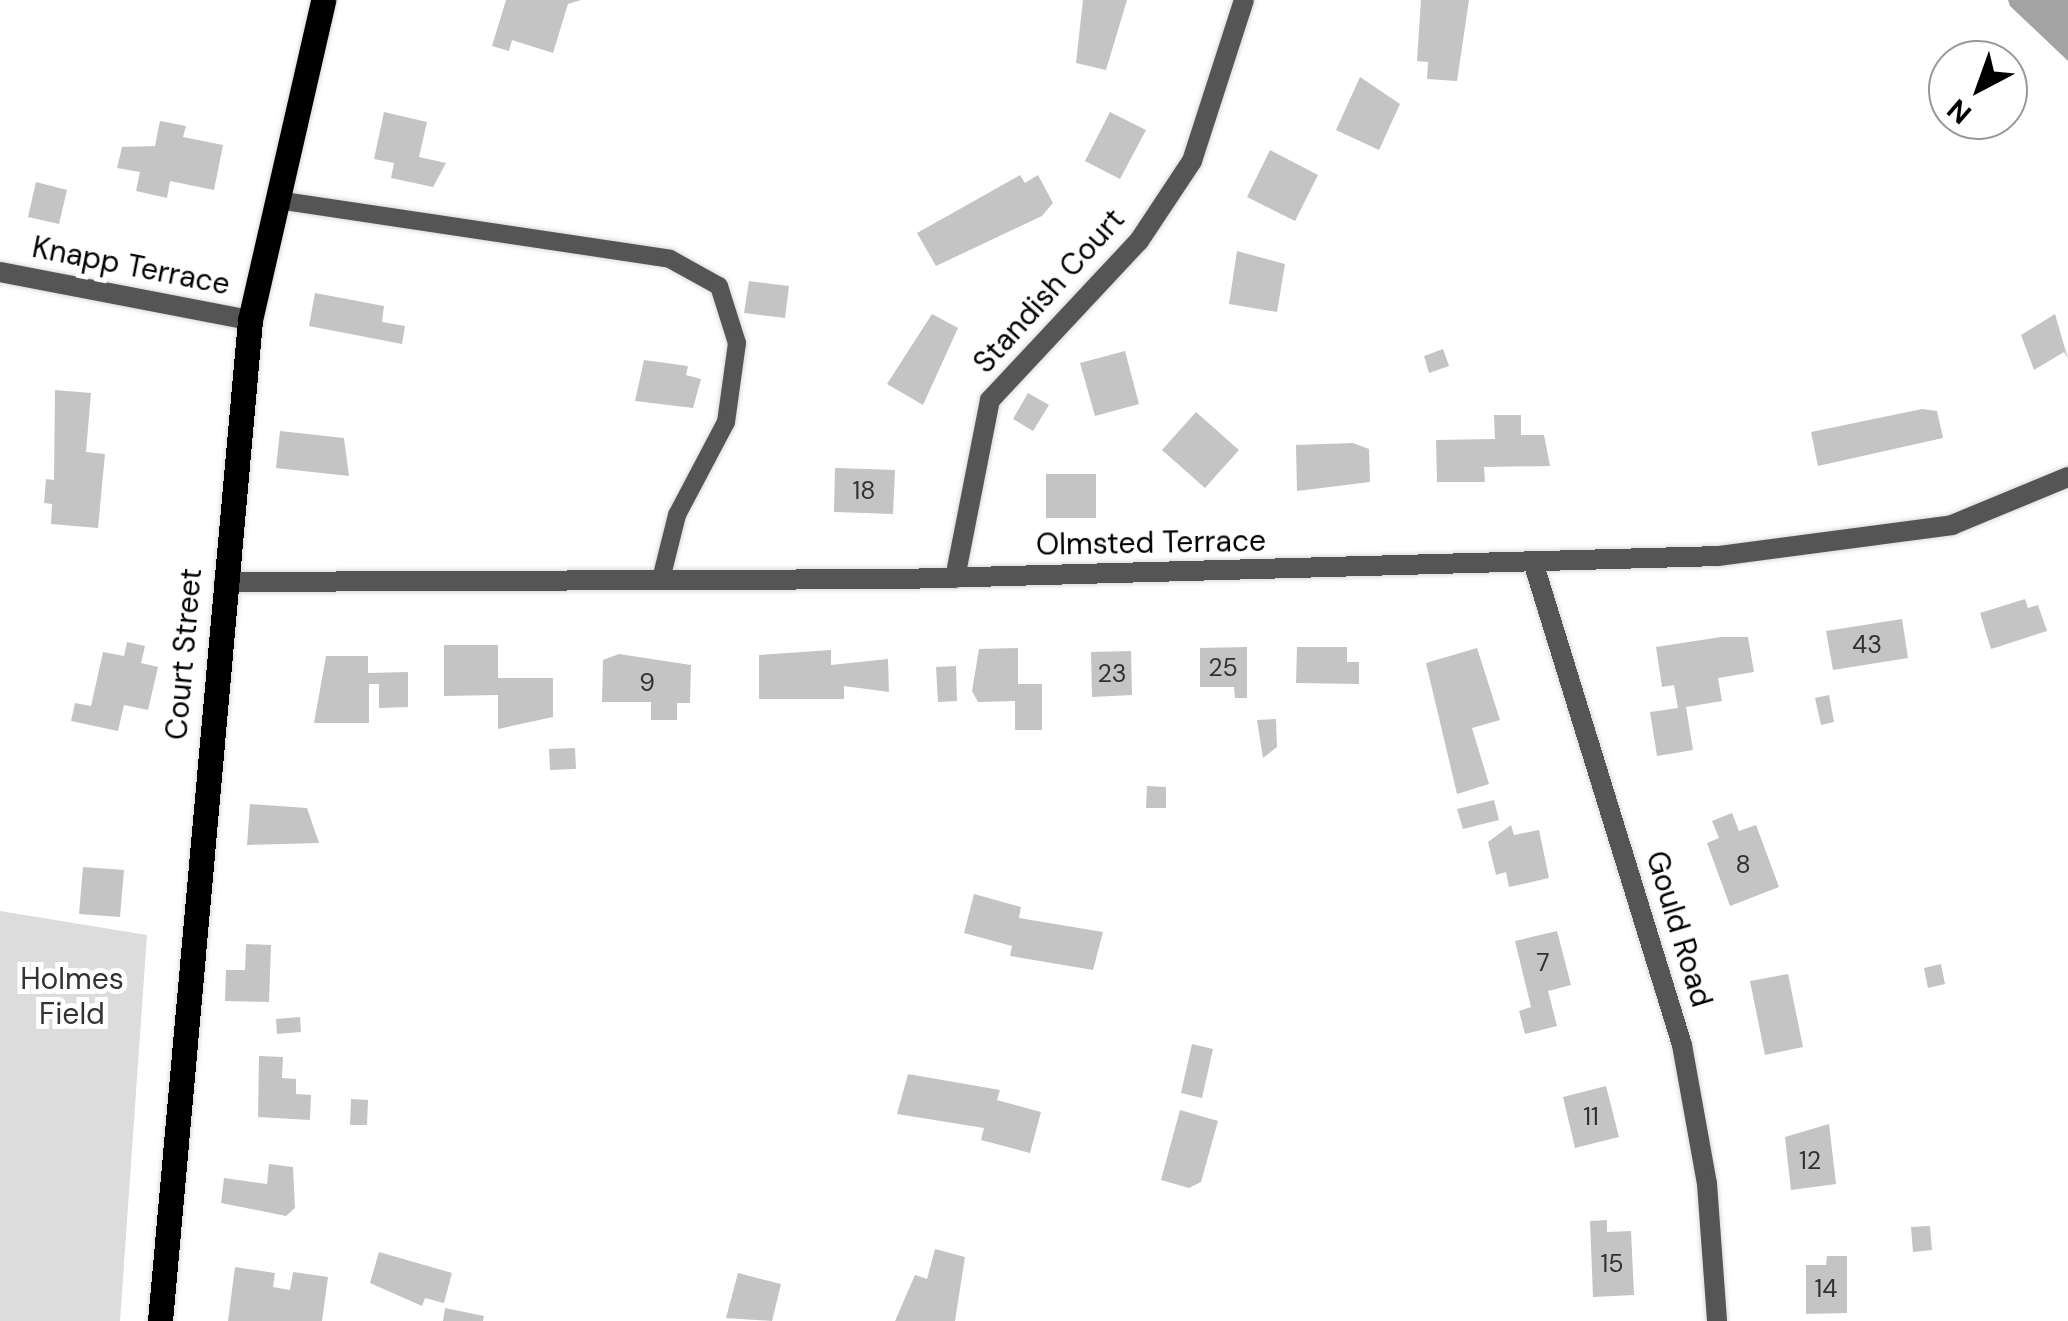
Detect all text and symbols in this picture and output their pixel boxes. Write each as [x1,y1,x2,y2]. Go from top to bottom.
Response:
north arrow [1928,40,2028,140]
text: N [1939,91,1979,132]
street label: Standish Court [966,202,1132,380]
street label: Knapp Terrace [29,229,233,303]
house number: 18 [853,476,875,506]
street label: Olmsted Terrace [1036,523,1266,563]
street label: Court Street [159,567,209,741]
house number: 43 [1852,630,1882,660]
house number: 25 [1208,653,1238,683]
house number: 23 [1097,659,1127,689]
house number: 9 [639,668,655,698]
street label: Gould Road [1638,847,1720,1011]
house number: 8 [1735,850,1751,880]
house number: 7 [1536,948,1550,978]
park label: Holmes Field [20,961,124,1032]
house number: 11 [1583,1102,1599,1132]
house number: 12 [1799,1146,1821,1176]
house number: 15 [1600,1249,1624,1279]
house number: 14 [1815,1274,1837,1304]

